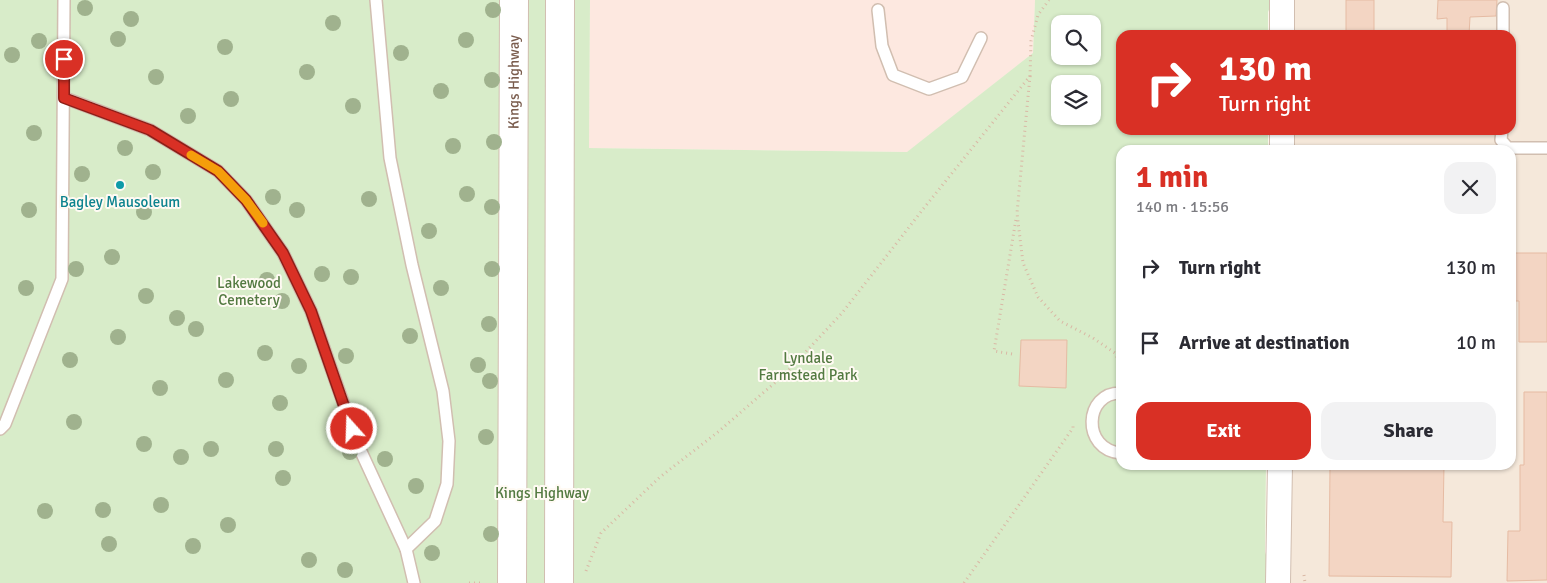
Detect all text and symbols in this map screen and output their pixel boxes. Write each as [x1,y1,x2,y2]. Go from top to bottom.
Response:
map controls [1051,15,1101,125]
button: search [1051,15,1101,65]
street label: Kings Highway [505,35,523,129]
pin [43,38,85,80]
icon: arrive [50,45,78,73]
text: 130 m [1219,47,1312,90]
icon: right [1136,50,1201,115]
button: layers [1051,75,1101,125]
text: Turn right [1219,90,1311,117]
text: 1 min [1136,159,1208,196]
button: close [1444,162,1496,214]
marker: Bagley Mausoleum [114,179,126,191]
place label: Bagley Mausoleum [60,193,180,211]
text: 140 m · 15:56 [1136,197,1229,217]
icon: right [1136,254,1164,282]
text: Turn right [1179,256,1261,280]
text: 130 m [1446,256,1496,280]
park label: Lakewood Cemetery [217,274,281,309]
icon: arrive [1136,329,1164,357]
text: Arrive at destination [1179,331,1350,355]
text: 10 m [1456,331,1496,355]
park label: Lyndale Farmstead Park [758,349,858,384]
position arrow [325,402,377,454]
button: Exit [1136,402,1311,460]
button: Share [1321,402,1496,460]
park label: Kings Highway [495,484,589,502]

